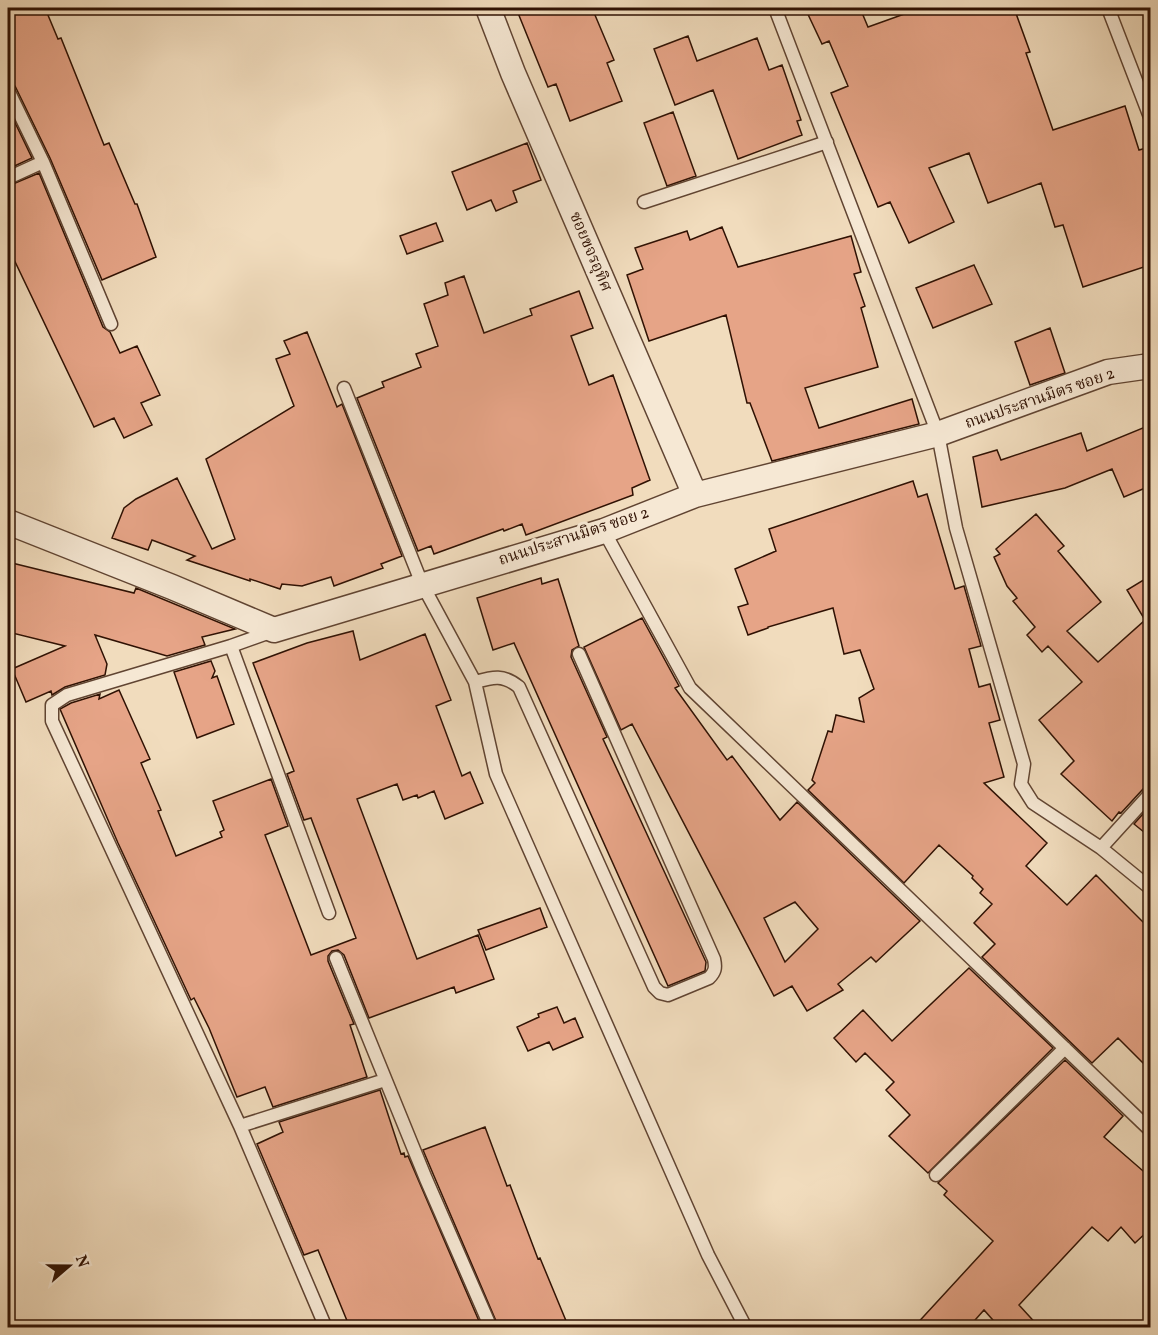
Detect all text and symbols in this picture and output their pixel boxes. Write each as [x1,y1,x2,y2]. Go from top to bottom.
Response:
street label: ซอยขจรอุทิศ [563,209,617,295]
street label: ถนนประสานมิตร ซอย 2 [962,363,1118,435]
street label: ถนนประสานมิตร ซอย 2 [496,502,652,572]
north arrow [39,1236,99,1296]
text: N [69,1252,94,1271]

